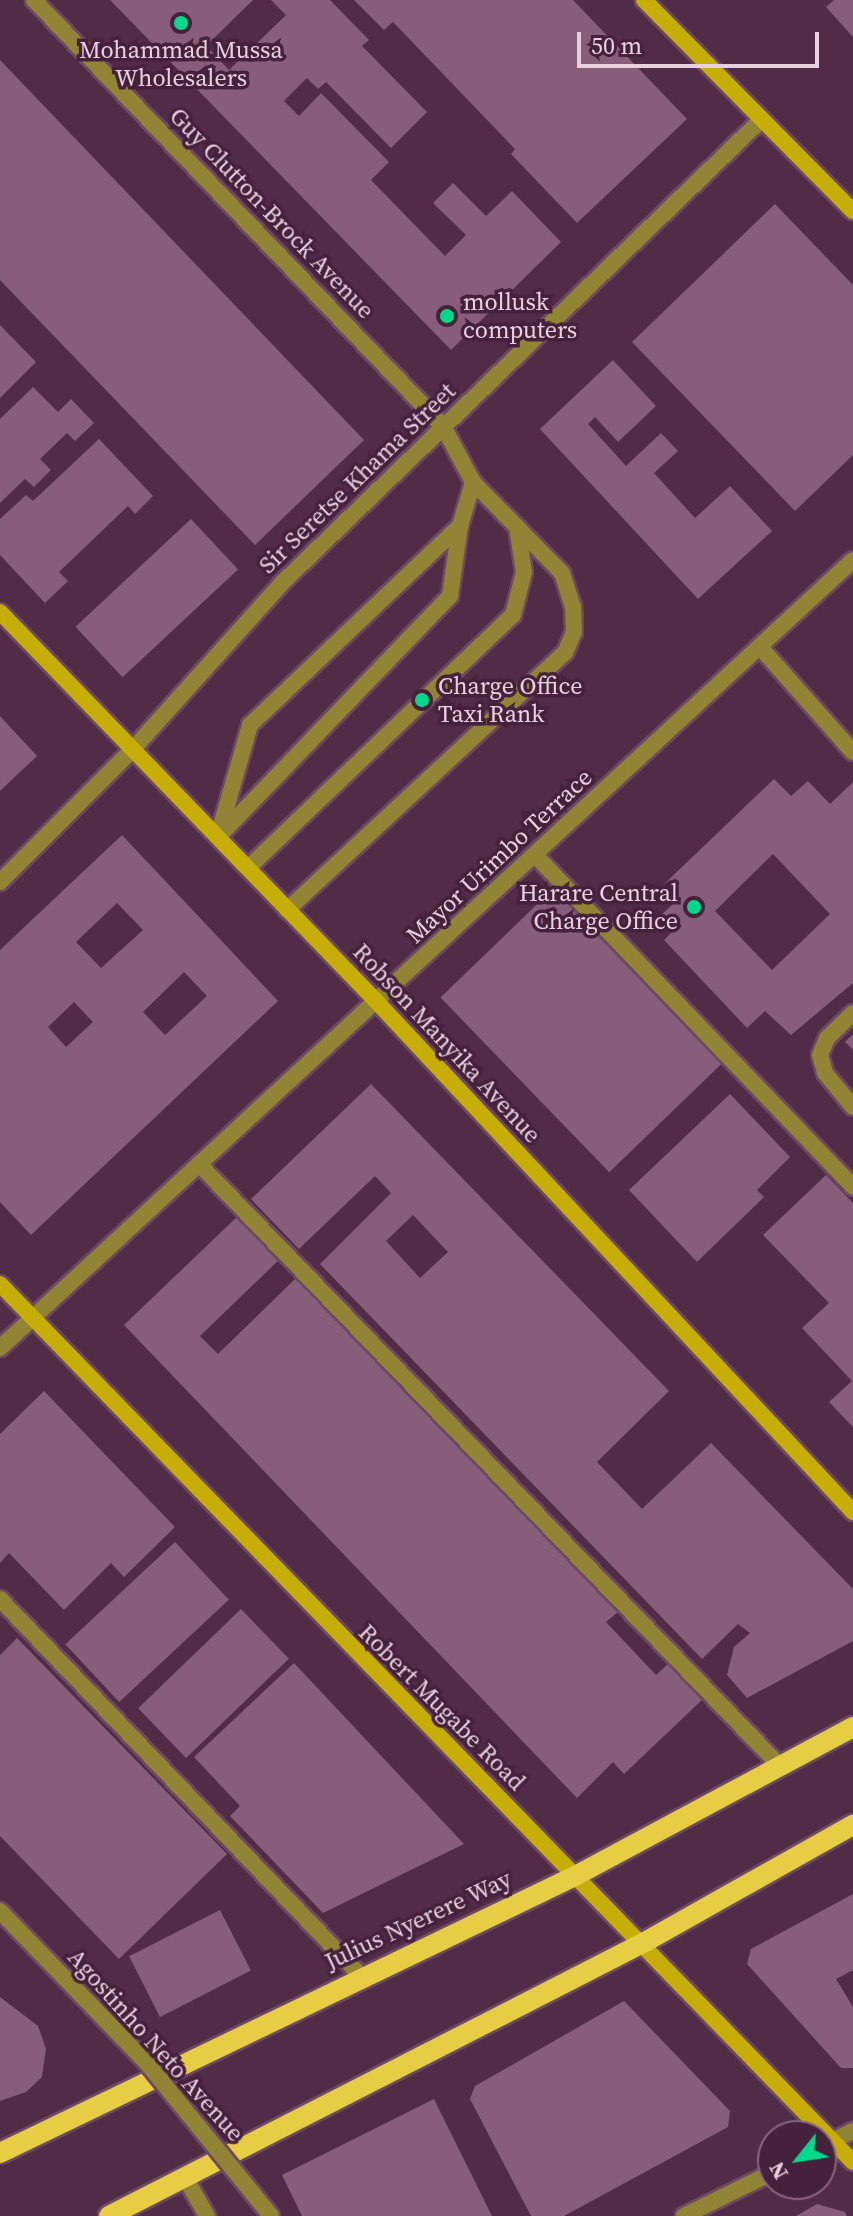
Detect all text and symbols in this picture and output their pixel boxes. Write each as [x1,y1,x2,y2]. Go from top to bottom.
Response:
marker: Mohammad Mussa Wholesalers [172,14,190,32]
scale bar [581,16,823,66]
text: 50 m [591,29,642,62]
place label: Mohammad Mussa Wholesalers [79,36,283,92]
street label: Guy Clutton-Brock Avenue [164,102,380,324]
place label: mollusk computers [463,288,577,344]
marker: mollusk computers [438,307,456,325]
street label: Sir Seretse Khama Street [253,377,461,579]
place label: Charge Office Taxi Rank [438,672,582,728]
marker: Charge Office Taxi Rank [413,691,431,709]
street label: Mayor Urimbo Terrace [400,762,598,950]
place label: Harare Central Charge Office [519,879,678,935]
marker: Harare Central Charge Office [685,898,703,916]
street label: Robson Manyika Avenue [347,937,547,1149]
street label: Robert Mugabe Road [353,1618,531,1796]
street label: Julius Nyerere Way [320,1864,516,1976]
street label: Agostinho Neto Avenue [62,1943,250,2147]
north arrow [757,2120,837,2200]
text: N [761,2157,795,2185]

